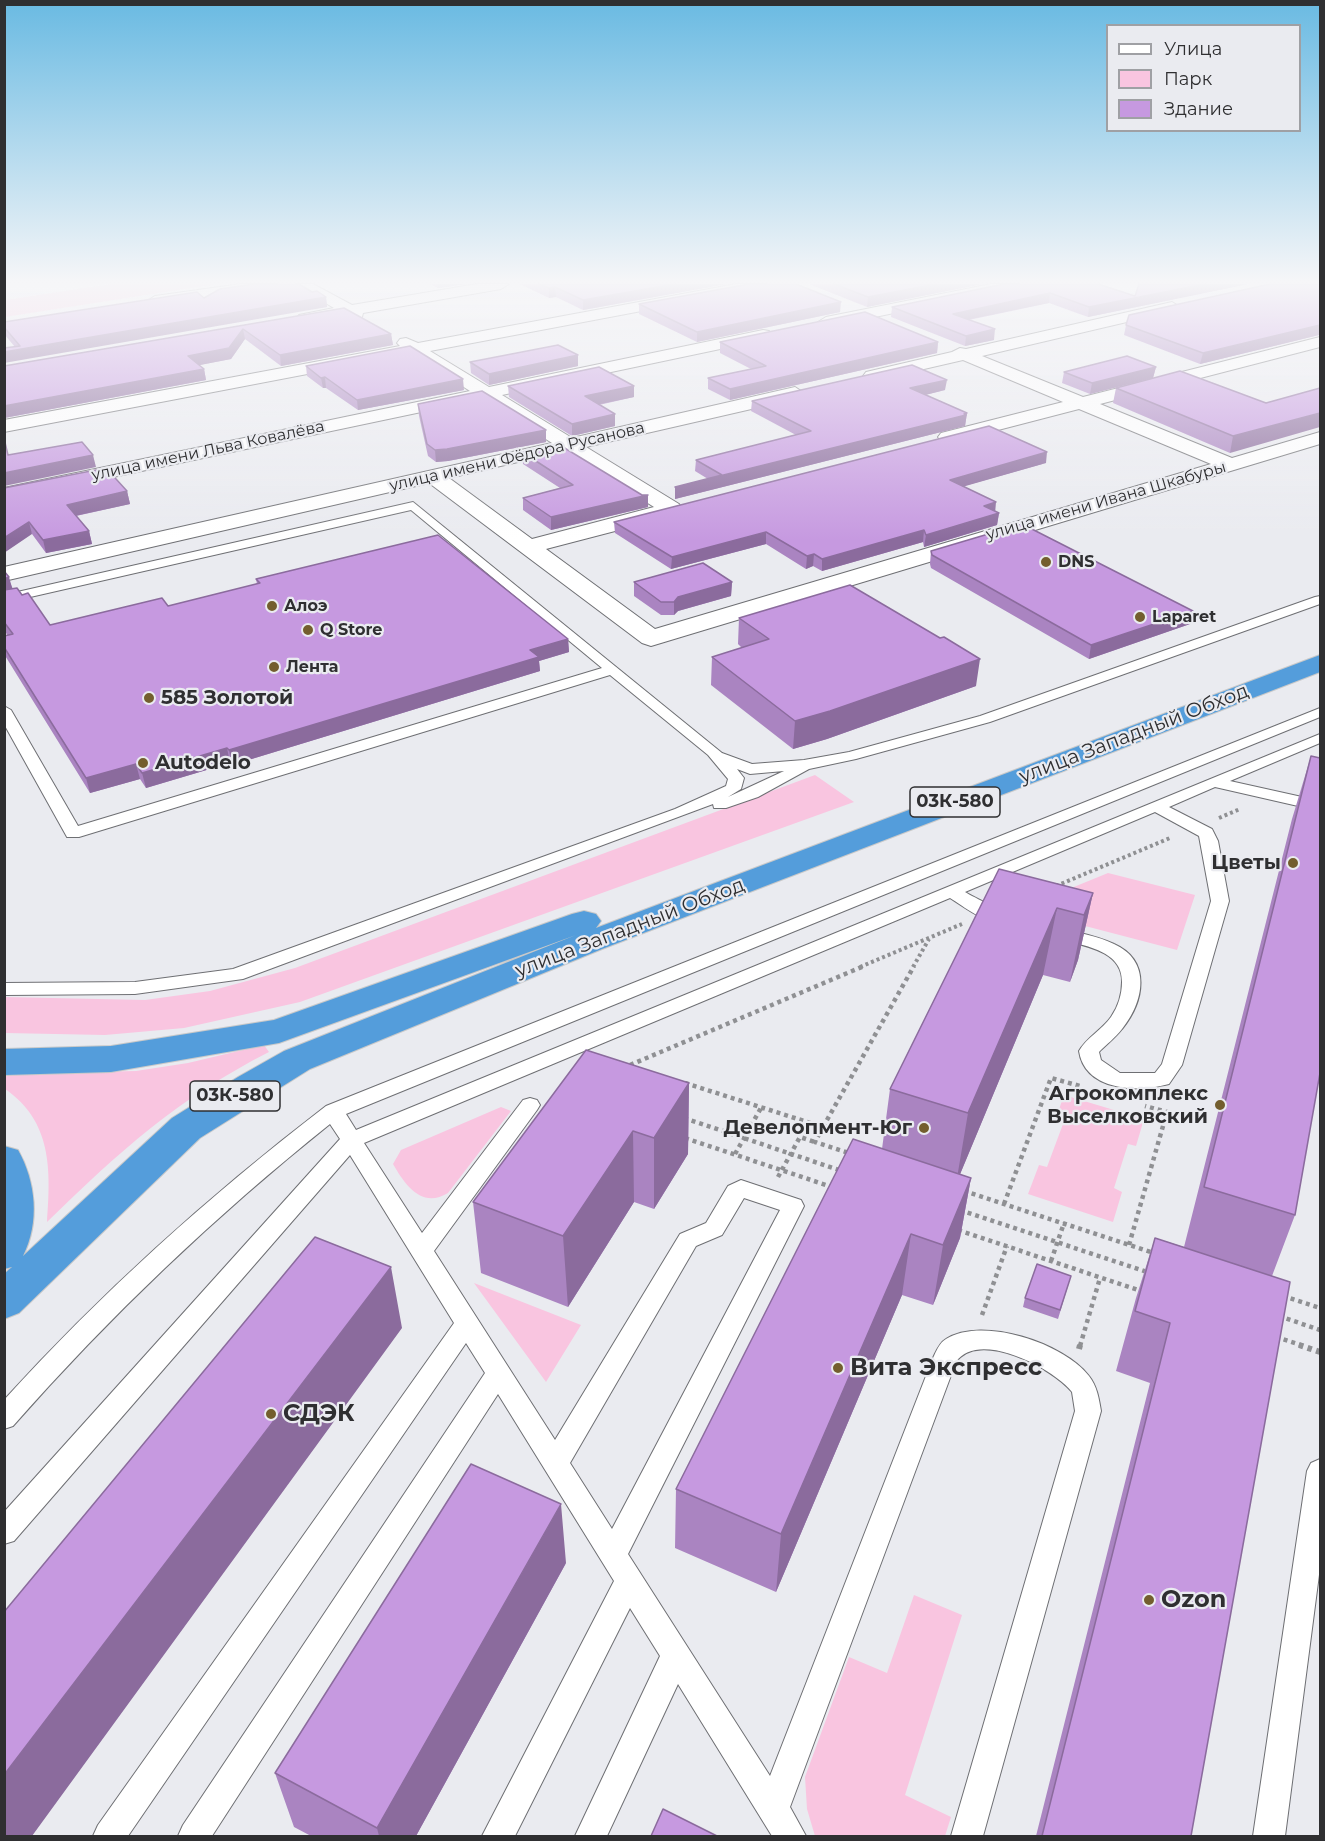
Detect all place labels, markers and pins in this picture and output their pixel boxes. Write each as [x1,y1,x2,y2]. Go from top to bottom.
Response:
place label: DNS [1058,552,1094,572]
marker: DNS [1039,555,1053,569]
place label: Алоэ [284,596,327,616]
marker: Алоэ [265,599,279,613]
place label: Laparet [1152,607,1216,627]
marker: Laparet [1133,610,1147,624]
place label: Q Store [320,620,382,640]
marker: Q Store [301,623,315,637]
place label: Лента [286,657,338,677]
marker: Лента [267,660,281,674]
place label: 585 Золотой [161,686,293,710]
marker: 585 Золотой [142,691,156,705]
place label: Autodelo [155,751,251,775]
marker: Autodelo [136,756,150,770]
place label: Цветы [1211,851,1281,875]
marker: Цветы [1286,856,1300,870]
place label: Агрокомплекс Выселковский [1047,1082,1208,1129]
marker: Агрокомплекс Выселковский [1213,1098,1227,1112]
place label: Девелопмент-Юг [724,1116,912,1140]
marker: Девелопмент-Юг [917,1121,931,1135]
place label: Вита Экспресс [850,1354,1042,1382]
marker: Вита Экспресс [831,1361,845,1375]
place label: СДЭК [283,1400,355,1428]
marker: СДЭК [264,1407,278,1421]
place label: Ozon [1161,1586,1226,1614]
marker: Ozon [1142,1593,1156,1607]

